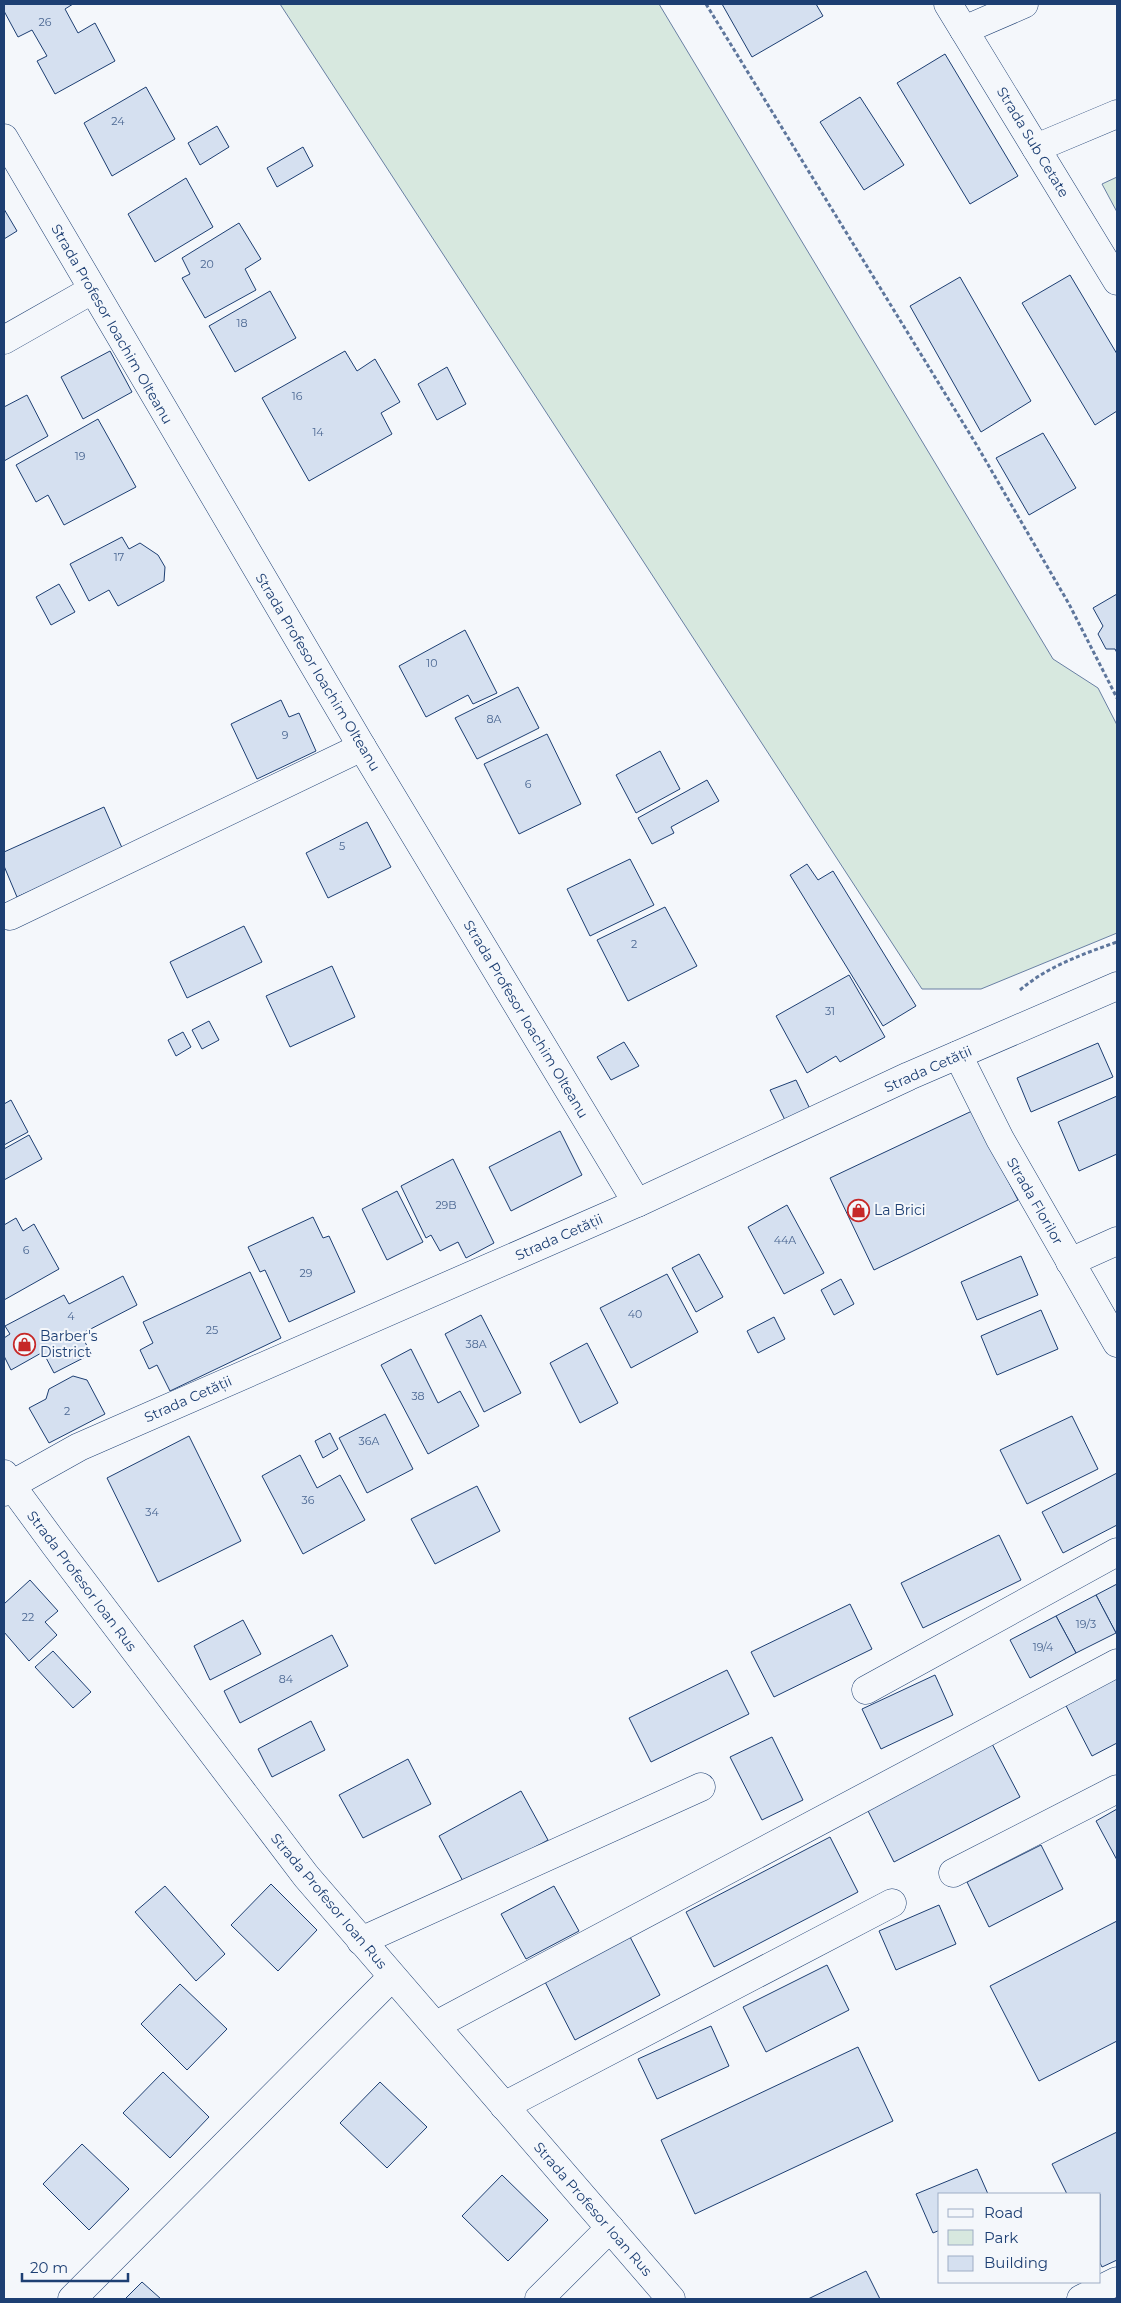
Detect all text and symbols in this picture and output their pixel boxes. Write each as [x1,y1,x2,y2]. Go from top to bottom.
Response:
house number: 26 [39,15,52,29]
street label: Strada Sub Cetate [993,83,1073,201]
house number: 24 [111,114,125,128]
street label: Strada Profesor Ioachim Olteanu [47,221,177,427]
house number: 20 [200,257,214,271]
house number: 18 [237,316,248,330]
house number: 16 [292,389,303,403]
house number: 14 [312,425,324,439]
house number: 19 [75,449,86,463]
house number: 17 [114,550,124,564]
street label: Strada Profesor Ioachim Olteanu [252,570,384,774]
house number: 10 [426,656,438,670]
house number: 8A [487,712,502,726]
house number: 9 [282,728,289,742]
house number: 6 [525,777,532,791]
house number: 5 [339,839,345,853]
street label: Strada Profesor Ioachim Olteanu [460,917,592,1121]
house number: 2 [631,937,637,951]
house number: 31 [825,1004,835,1018]
street label: Strada Cetății [881,1042,975,1097]
street label: Strada Florilor [1003,1154,1067,1248]
house number: 29B [435,1198,457,1212]
shop icon: La Brici [846,1198,870,1222]
place label: La Brici [874,1201,926,1219]
street label: Strada Cetății [512,1210,606,1265]
house number: 44A [774,1233,796,1247]
house number: 6 [23,1243,30,1257]
house number: 29 [300,1266,313,1280]
house number: 40 [628,1307,642,1321]
house number: 4 [67,1309,75,1323]
house number: 25 [206,1323,218,1337]
place label: Barber's District [40,1327,98,1361]
shop icon: Barber's District [12,1332,36,1356]
house number: 38A [465,1337,487,1351]
street label: Strada Cetății [141,1372,235,1427]
house number: 38 [411,1389,425,1403]
house number: 2 [64,1404,70,1418]
house number: 36A [359,1434,380,1448]
house number: 36 [302,1493,315,1507]
house number: 34 [145,1505,159,1519]
street label: Strada Profesor Ioan Rus [23,1507,141,1655]
house number: 22 [22,1610,34,1624]
house number: 19/3 [1076,1617,1096,1631]
house number: 19/4 [1033,1640,1054,1654]
house number: 84 [279,1672,294,1686]
street label: Strada Profesor Ioan Rus [267,1829,391,1973]
street label: Strada Profesor Ioan Rus [530,2138,656,2280]
legend [938,2193,1101,2283]
text: Road [984,2203,1023,2222]
text: Park [984,2228,1018,2247]
scale bar [22,2250,129,2282]
text: Building [984,2253,1048,2272]
text: 20 m [30,2258,68,2277]

